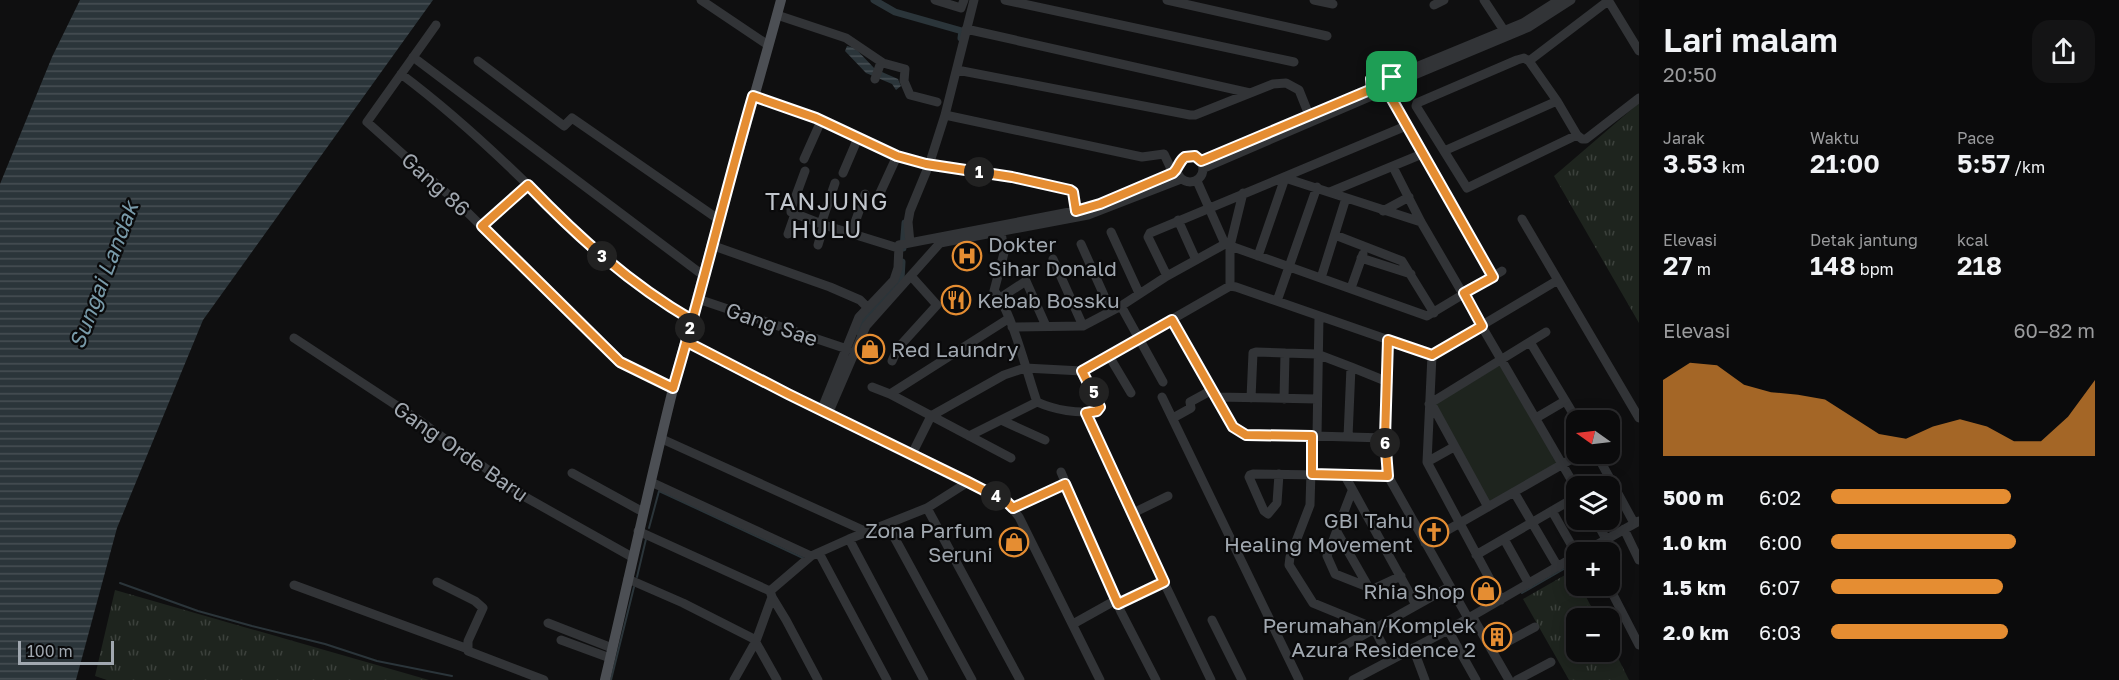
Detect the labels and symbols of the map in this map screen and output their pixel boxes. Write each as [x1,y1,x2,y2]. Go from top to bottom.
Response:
pin [1366,51,1417,102]
street label: Gang 86 [396,146,476,222]
pin: 1 [964,157,994,187]
district label: TANJUNG HULU [765,186,889,243]
water label: Sungai Landak [63,195,144,352]
place label: Dokter Sihar Donald [988,231,1117,281]
hospital icon: Dokter Sihar Donald [951,240,983,272]
pin: 3 [587,241,617,271]
restaurant icon: Kebab Bossku [940,284,972,316]
place label: Kebab Bossku [977,287,1120,313]
street label: Gang Sae [723,296,821,352]
pin: 2 [675,313,705,343]
shop icon: Red Laundry [854,333,886,365]
place label: Red Laundry [891,336,1019,362]
pin: 5 [1079,377,1109,407]
street label: Gang Orde Baru [389,395,533,507]
north arrow [1566,410,1620,464]
pin: 6 [1370,428,1400,458]
pin: 4 [981,481,1011,511]
place label: GBI Tahu Healing Movement [1224,507,1413,557]
church icon: GBI Tahu Healing Movement [1418,516,1450,548]
place label: Zona Parfum Seruni [865,517,993,567]
shop icon: Zona Parfum Seruni [998,526,1030,558]
shop icon: Rhia Shop [1470,575,1502,607]
place label: Rhia Shop [1363,578,1465,604]
place label: Perumahan/Komplek Azura Residence 2 [1262,612,1476,662]
building icon: Perumahan/Komplek Azura Residence 2 [1481,621,1513,653]
scale bar [18,638,114,666]

